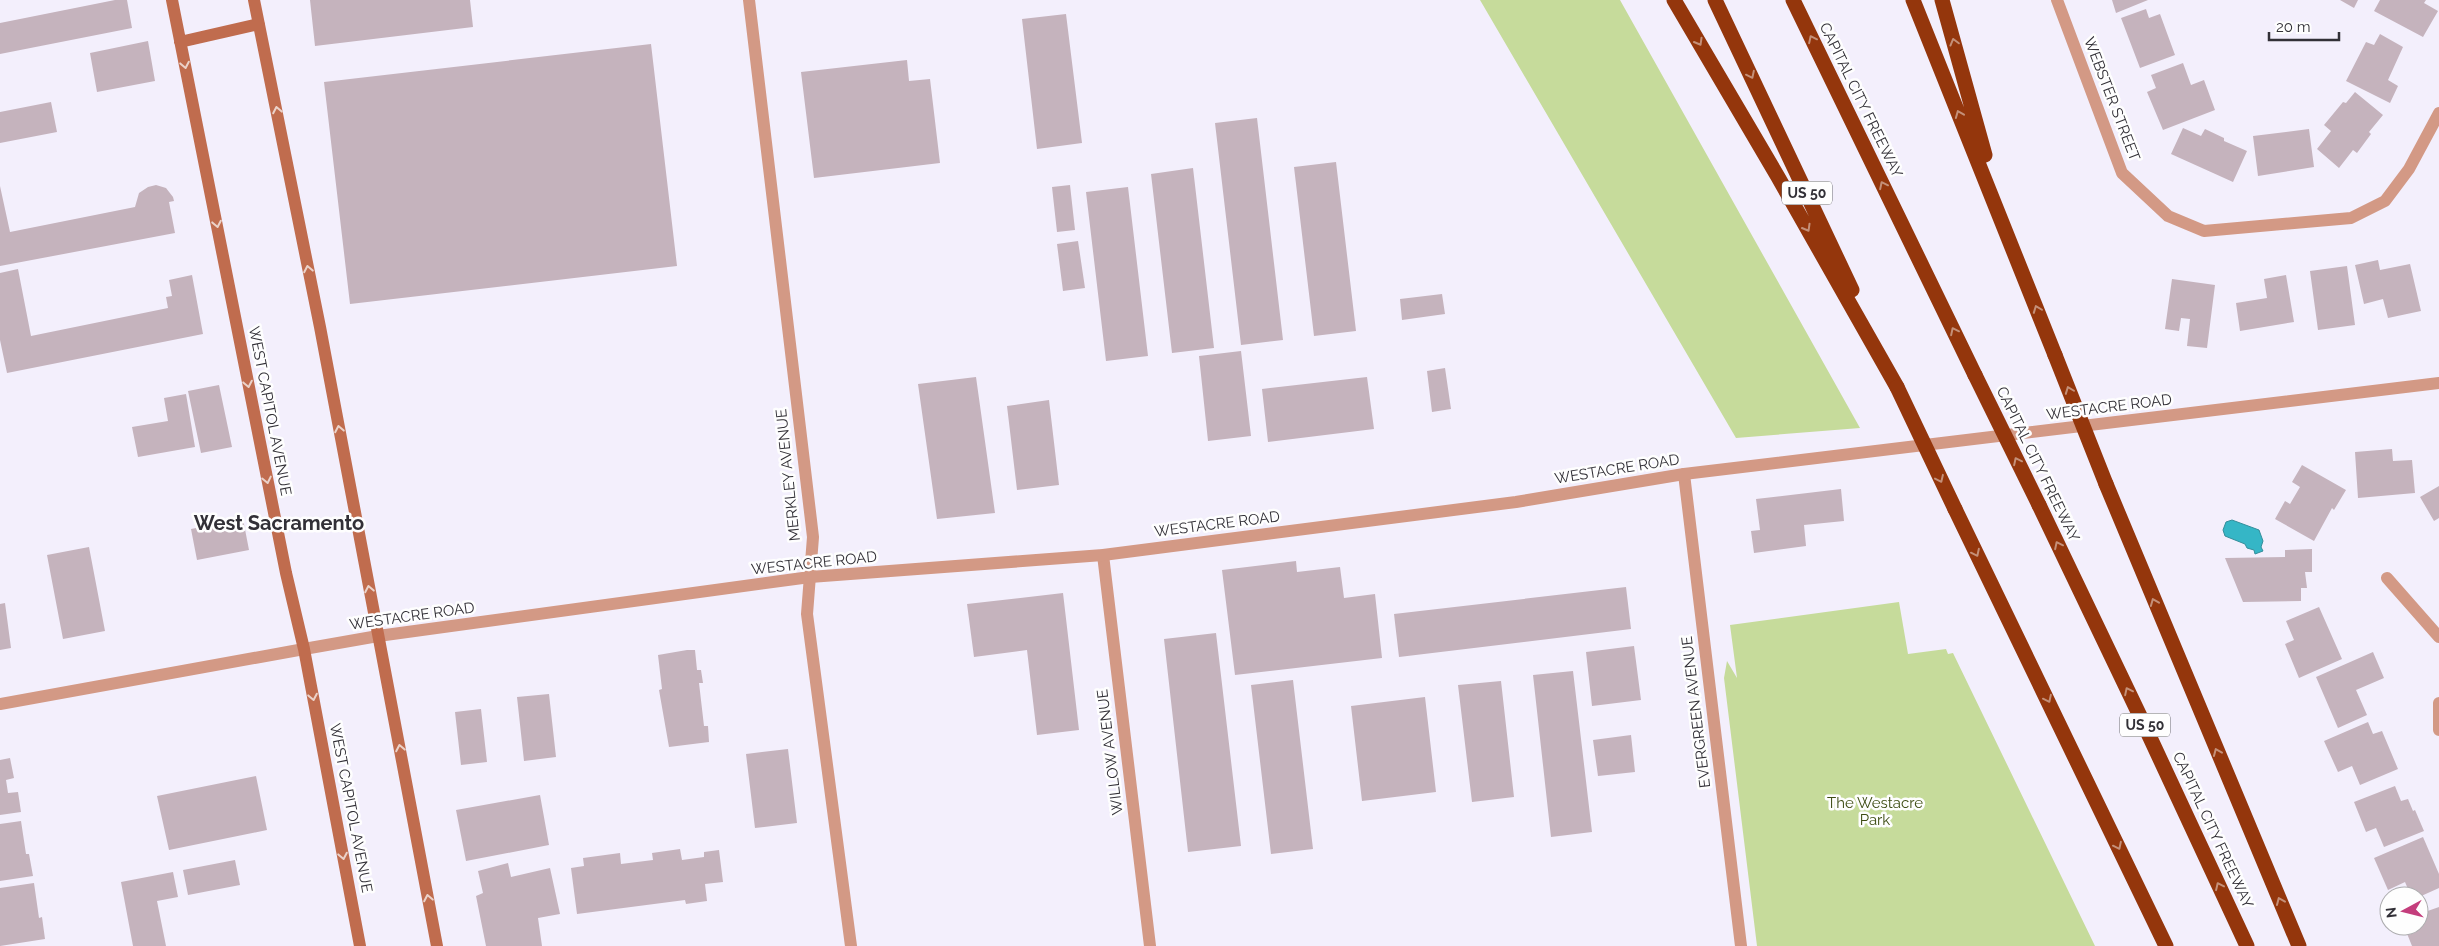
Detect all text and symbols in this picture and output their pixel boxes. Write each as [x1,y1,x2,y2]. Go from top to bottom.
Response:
scale bar [2269,10,2339,42]
text: 20 m [2276,18,2311,36]
street label: CAPITAL CITY FREEWAY [1816,19,1907,181]
one-way arrow [1808,35,1818,44]
street label: WEBSTER STREET [2080,35,2144,163]
one-way arrow [1692,37,1702,46]
one-way arrow [1949,38,1959,46]
one-way arrow [179,60,190,69]
one-way arrow [1745,70,1755,79]
one-way arrow [272,105,282,114]
one-way arrow [1955,110,1966,119]
one-way arrow [1879,181,1889,190]
road number: US 50 [1782,182,1832,204]
one-way arrow [211,220,221,229]
one-way arrow [1800,223,1810,232]
one-way arrow [304,265,314,274]
one-way arrow [2033,305,2043,314]
street label: WEST CAPITOL AVENUE [245,325,295,497]
one-way arrow [1950,327,1960,336]
one-way arrow [242,379,253,388]
street label: CAPITAL CITY FREEWAY [1993,383,2084,545]
one-way arrow [2064,386,2075,395]
street label: WESTACRE ROAD [2045,390,2173,424]
street label: MERKLEY AVENUE [772,408,804,542]
one-way arrow [334,424,344,433]
street label: WESTACRE ROAD [1553,450,1681,488]
one-way arrow [2014,458,2024,467]
one-way arrow [1934,474,1944,483]
one-way arrow [261,476,272,485]
street label: WESTACRE ROAD [1153,507,1281,541]
district label: West Sacramento [194,511,364,535]
one-way arrow [2053,541,2064,550]
street label: WESTACRE ROAD [750,547,878,579]
one-way arrow [1970,548,1981,557]
one-way arrow [364,584,375,593]
street label: WESTACRE ROAD [348,598,476,634]
one-way arrow [2150,598,2160,607]
street label: EVERGREEN AVENUE [1678,635,1714,789]
one-way arrow [2124,687,2135,696]
street label: WILLOW AVENUE [1093,688,1127,816]
one-way arrow [308,692,318,701]
one-way arrow [2042,694,2052,703]
road number: US 50 [2120,714,2170,736]
street label: WEST CAPITOL AVENUE [326,722,376,894]
one-way arrow [395,744,405,753]
one-way arrow [2212,748,2222,756]
street label: CAPITAL CITY FREEWAY [2169,749,2257,911]
park label: The Westacre Park [1827,794,1923,829]
one-way arrow [2112,841,2122,850]
one-way arrow [338,852,348,861]
one-way arrow [2215,882,2225,891]
north arrow [2379,886,2429,936]
one-way arrow [423,894,433,902]
one-way arrow [2276,897,2287,906]
text: N [2383,906,2400,919]

